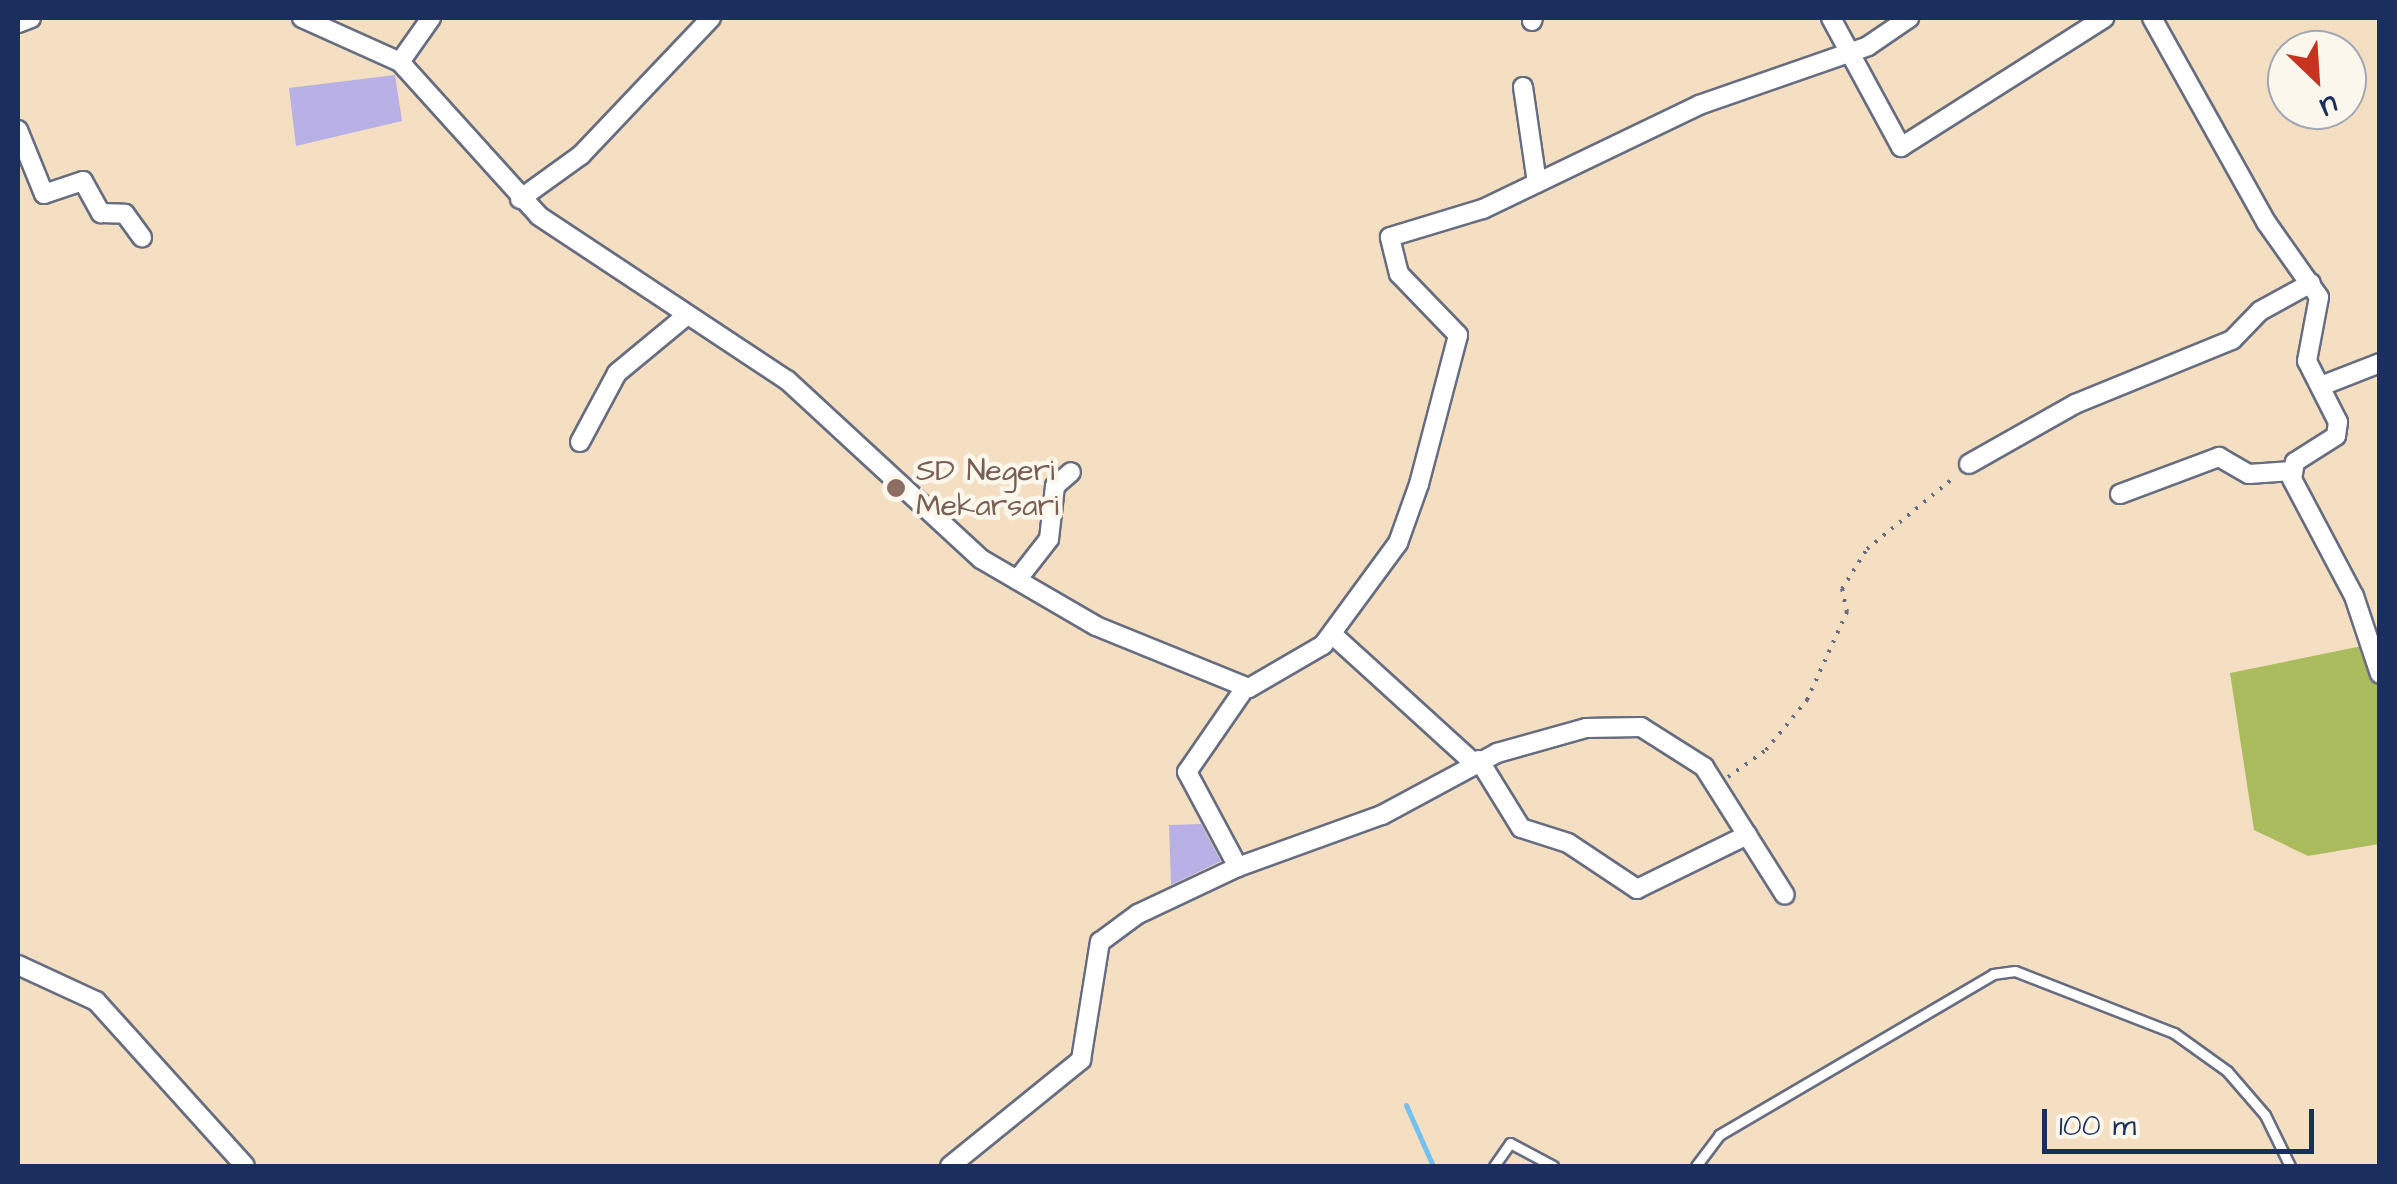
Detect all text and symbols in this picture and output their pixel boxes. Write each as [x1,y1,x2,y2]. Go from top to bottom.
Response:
north arrow [2267,30,2367,130]
text: U [2314,85,2344,127]
place label: SD Negeri Mekarsari [916,453,1059,524]
marker: SD Negeri Mekarsari [885,477,907,499]
scale bar [2047,1089,2320,1151]
text: 100 m [2059,1105,2136,1147]

